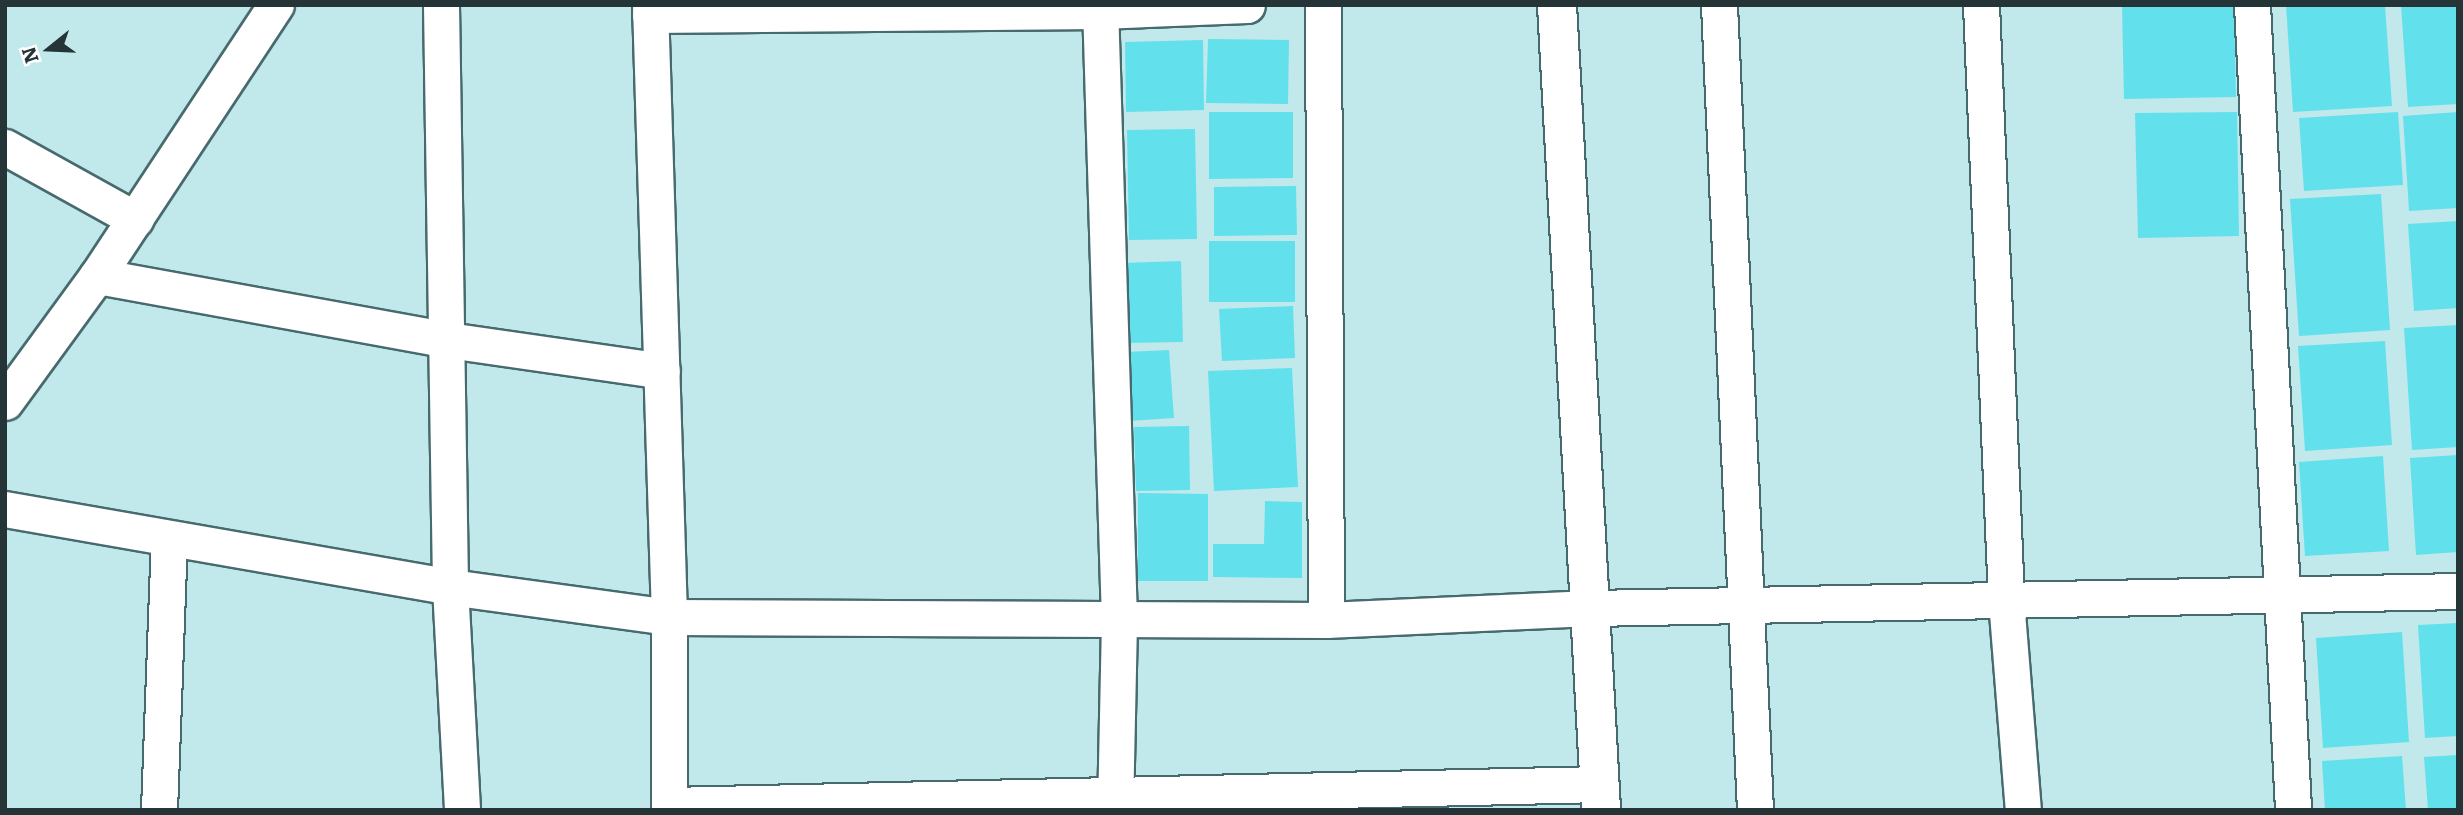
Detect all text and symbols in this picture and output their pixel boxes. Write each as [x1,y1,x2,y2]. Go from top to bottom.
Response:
north arrow [14,14,84,84]
text: N [13,44,45,67]

